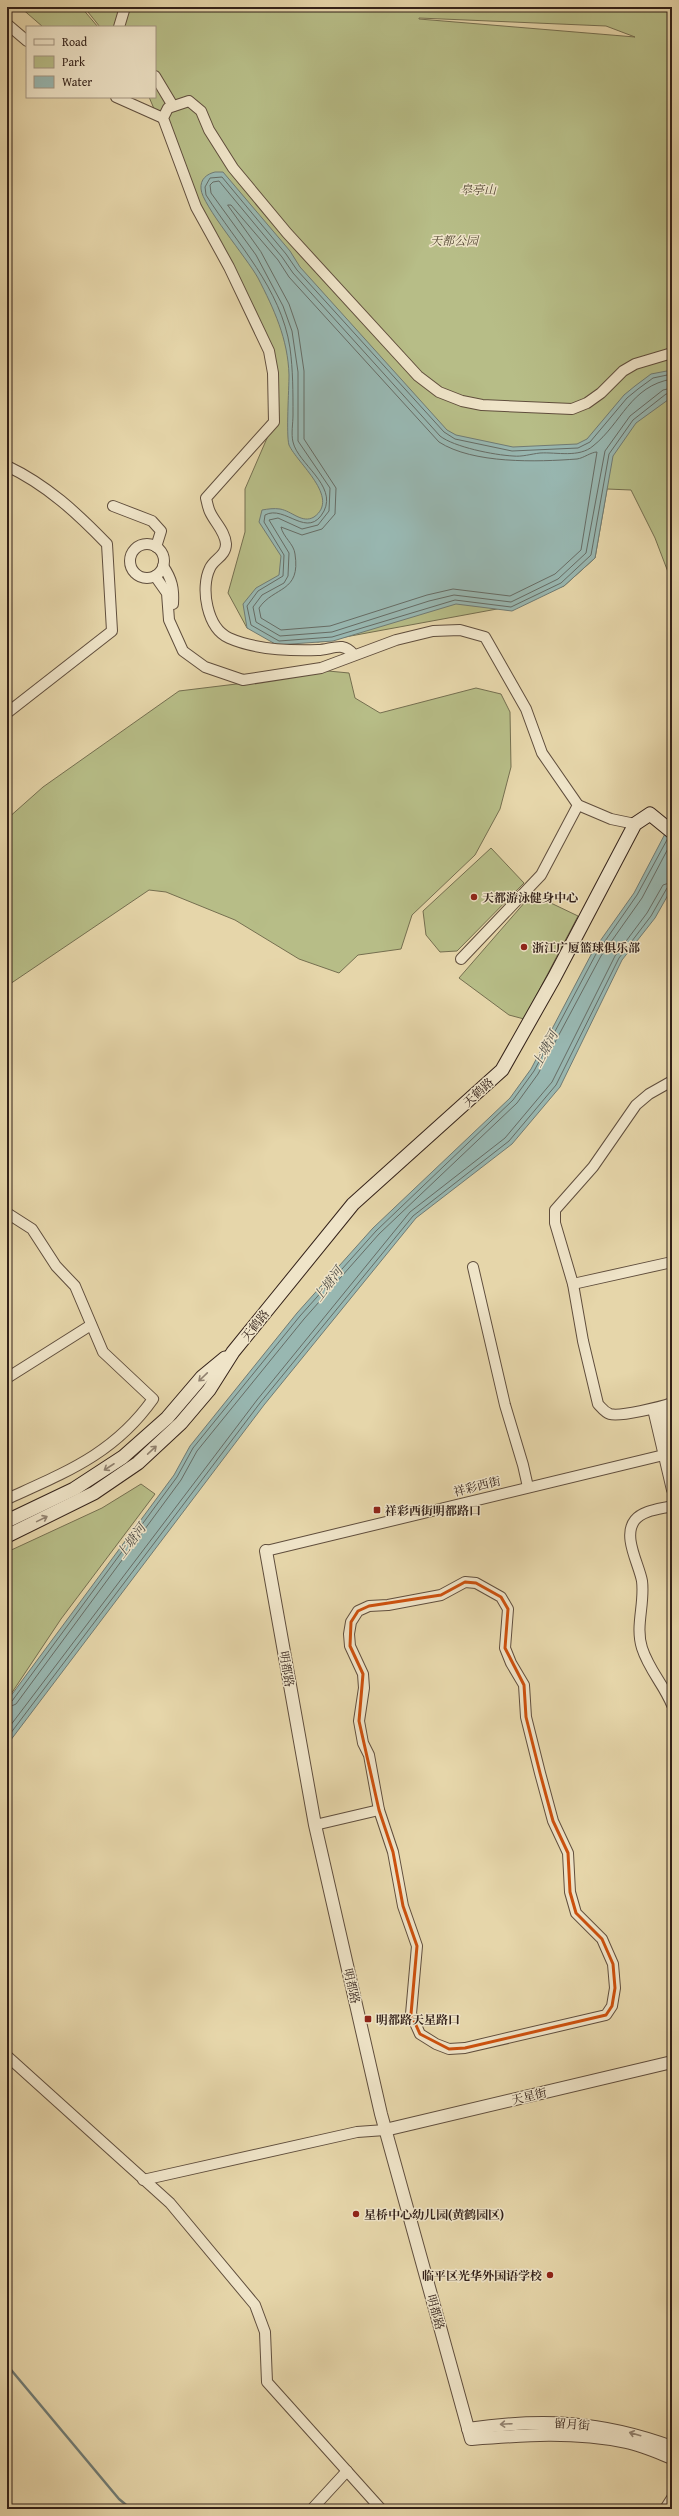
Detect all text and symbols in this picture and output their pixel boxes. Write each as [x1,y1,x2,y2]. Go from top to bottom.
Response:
legend [26,26,156,98]
text: Road [62,33,88,50]
text: Park [62,53,86,70]
text: Water [62,73,92,90]
park label: 皋亭山 [460,181,497,198]
park label: 天都公园 [430,232,480,249]
place label: 天都游泳健身中心 [482,889,578,906]
marker: 天都游泳健身中心 [469,892,479,902]
place label: 浙江广厦篮球俱乐部 [532,939,640,956]
marker: 浙江广厦篮球俱乐部 [519,942,529,952]
water label: 上塘河 [527,1026,563,1071]
street label: 天鹤路 [459,1074,497,1110]
water label: 上塘河 [309,1261,349,1305]
street label: 天鹤路 [237,1306,273,1344]
one-way arrow [198,1372,208,1382]
one-way arrow [147,1445,157,1455]
one-way arrow [103,1463,115,1471]
street label: 祥彩西街 [452,1472,503,1500]
place label: 祥彩西街明都路口 [385,1502,481,1519]
marker: 祥彩西街明都路口 [372,1505,382,1515]
one-way arrow [36,1515,48,1522]
water label: 上塘河 [112,1518,152,1562]
street label: 明都路 [276,1650,298,1688]
street label: 明都路 [340,1967,364,2005]
place label: 明都路天星路口 [376,2011,460,2028]
marker: 明都路天星路口 [363,2014,373,2024]
street label: 天星街 [510,2083,549,2108]
place label: 星桥中心幼儿园(黄鹤园区) [364,2206,504,2223]
marker: 星桥中心幼儿园(黄鹤园区) [351,2209,361,2219]
place label: 临平区光华外国语学校 [422,2267,542,2284]
marker: 临平区光华外国语学校 [545,2270,555,2280]
street label: 明都路 [423,2292,449,2332]
street label: 留月街 [553,2414,592,2434]
one-way arrow [500,2420,513,2428]
one-way arrow [629,2430,642,2437]

